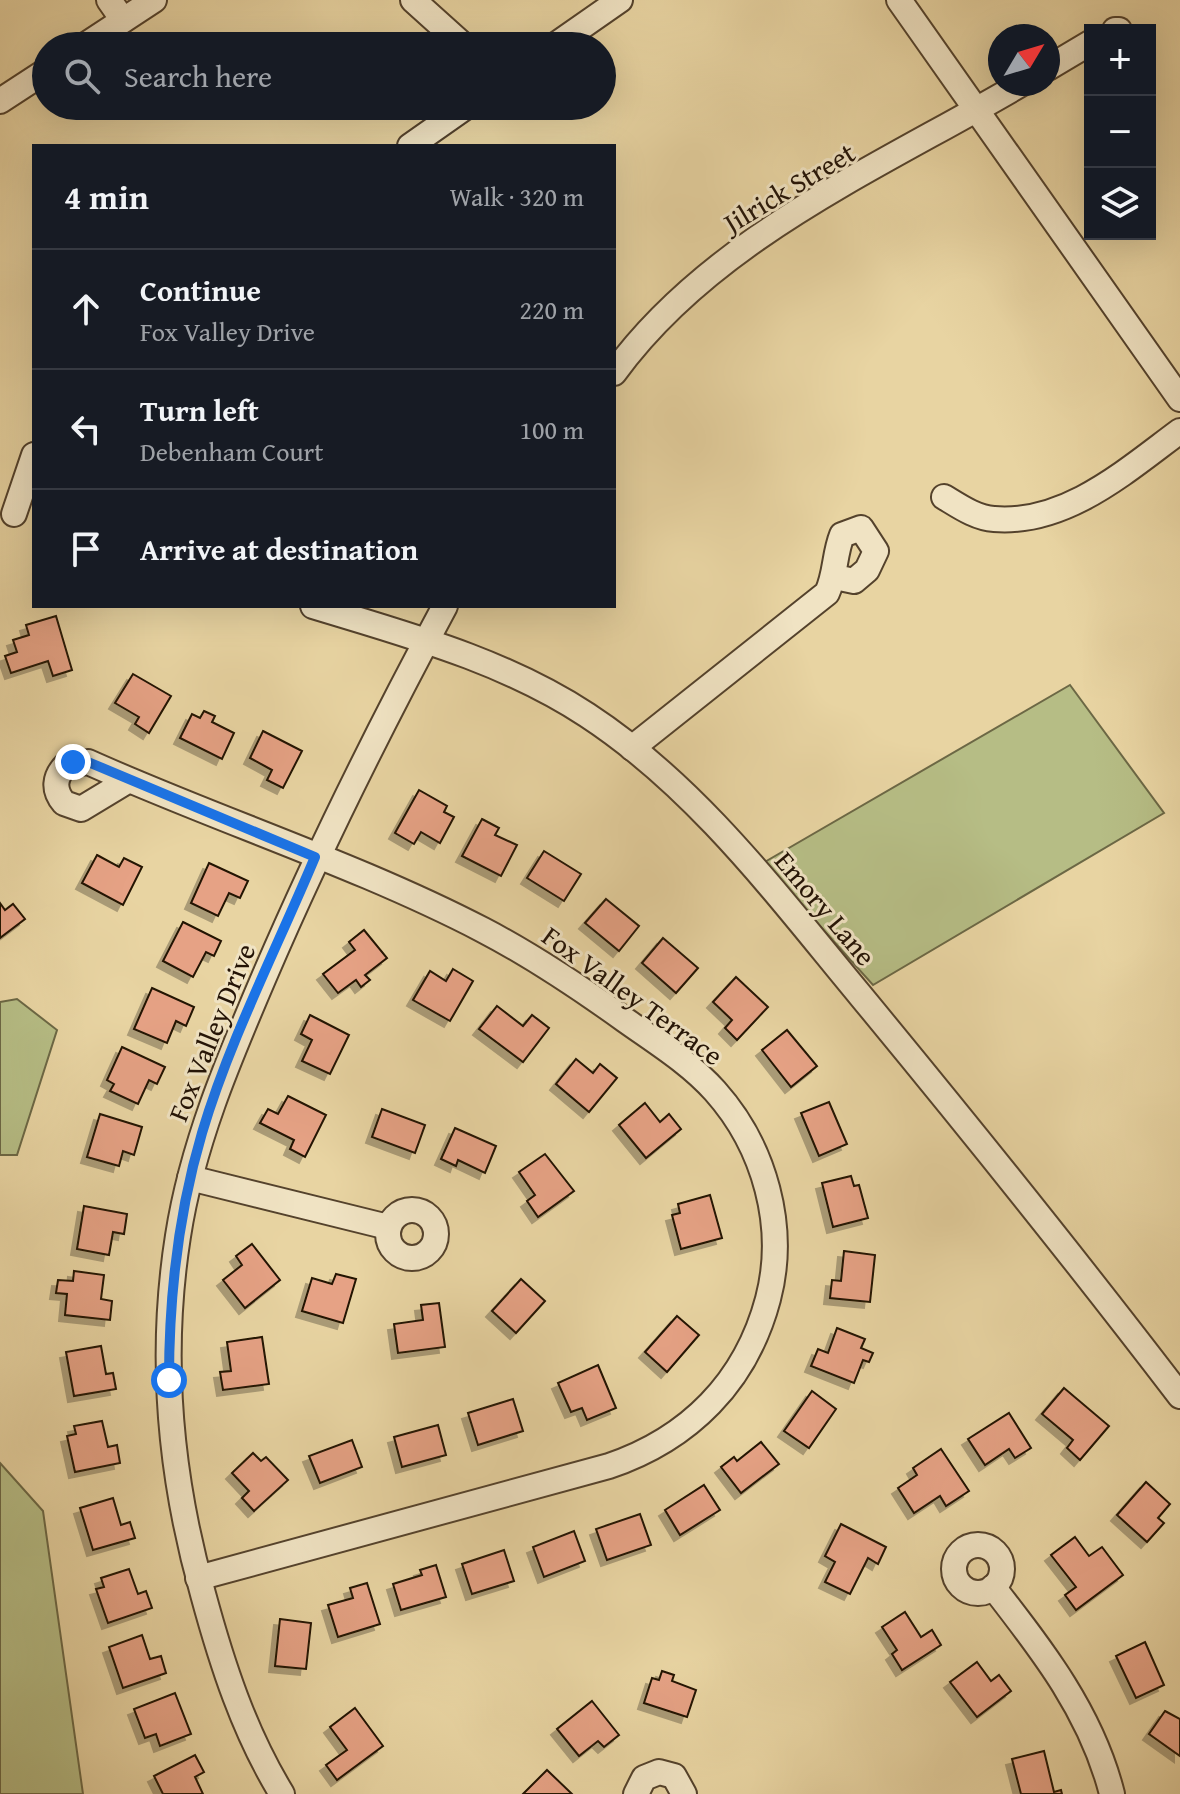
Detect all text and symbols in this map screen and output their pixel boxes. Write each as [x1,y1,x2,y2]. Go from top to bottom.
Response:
north arrow [988,24,1060,96]
map controls [1084,24,1156,240]
button: + [1084,24,1156,96]
search box [32,32,616,120]
icon: search [60,54,104,98]
text: Search here [124,54,272,98]
button: − [1084,96,1156,168]
street label: Jilrick Street [713,131,863,244]
button: layers [1084,168,1156,240]
text: 4 min [64,172,149,221]
text: Walk · 320 m [450,177,584,216]
text: Continue [140,268,261,312]
icon: ahead [64,287,108,331]
text: 220 m [519,290,584,329]
text: Fox Valley Drive [140,312,315,351]
text: Turn left [140,388,259,432]
icon: left [64,407,108,451]
text: 100 m [519,410,584,449]
text: Debenham Court [140,432,323,471]
icon: arrive [64,527,108,571]
text: Arrive at destination [140,527,418,571]
route end [55,744,91,780]
street label: Emory Lane [766,842,886,974]
street label: Fox Valley Terrace [534,915,732,1075]
street label: Fox Valley Drive [157,937,265,1127]
route start [151,1362,187,1398]

